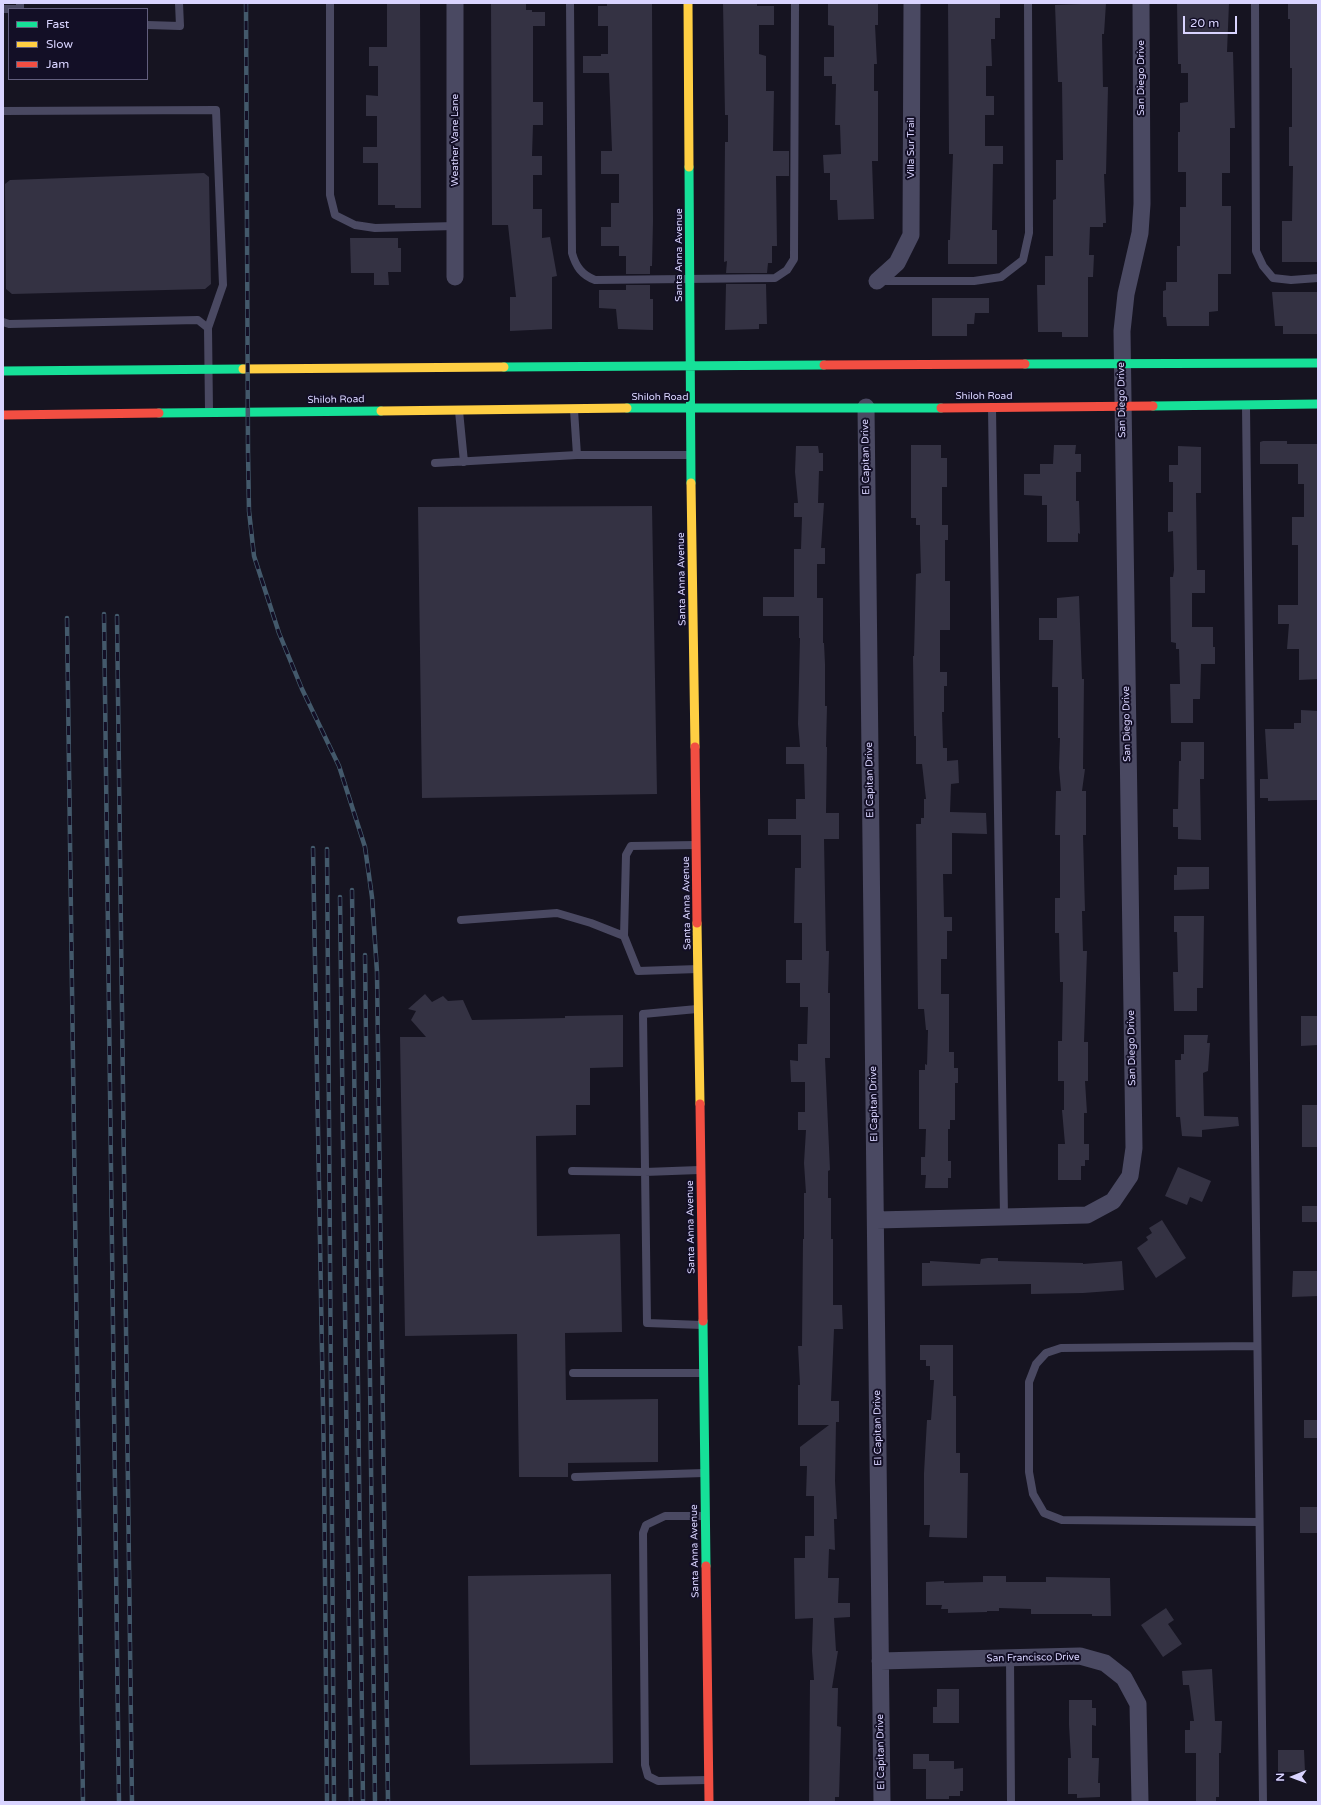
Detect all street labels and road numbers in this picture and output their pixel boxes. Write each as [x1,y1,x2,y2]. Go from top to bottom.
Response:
street label: San Diego Drive [1135,40,1147,116]
street label: Weather Vane Lane [449,94,461,186]
street label: Villa Sur Trail [905,117,917,179]
street label: Santa Anna Avenue [673,208,685,302]
street label: San Diego Drive [1115,362,1129,438]
street label: Shiloh Road [955,390,1013,402]
street label: Shiloh Road [631,391,689,403]
street label: Shiloh Road [307,394,365,406]
street label: El Capitan Drive [859,419,873,495]
street label: Santa Anna Avenue [675,532,689,626]
street label: San Diego Drive [1120,686,1134,762]
street label: El Capitan Drive [863,742,877,818]
street label: Santa Anna Avenue [680,856,694,950]
street label: San Diego Drive [1125,1010,1139,1086]
street label: El Capitan Drive [867,1066,881,1142]
street label: Santa Anna Avenue [684,1180,698,1274]
street label: El Capitan Drive [871,1390,885,1466]
street label: Santa Anna Avenue [688,1504,702,1598]
street label: San Francisco Drive [986,1651,1080,1665]
street label: El Capitan Drive [874,1714,888,1790]

